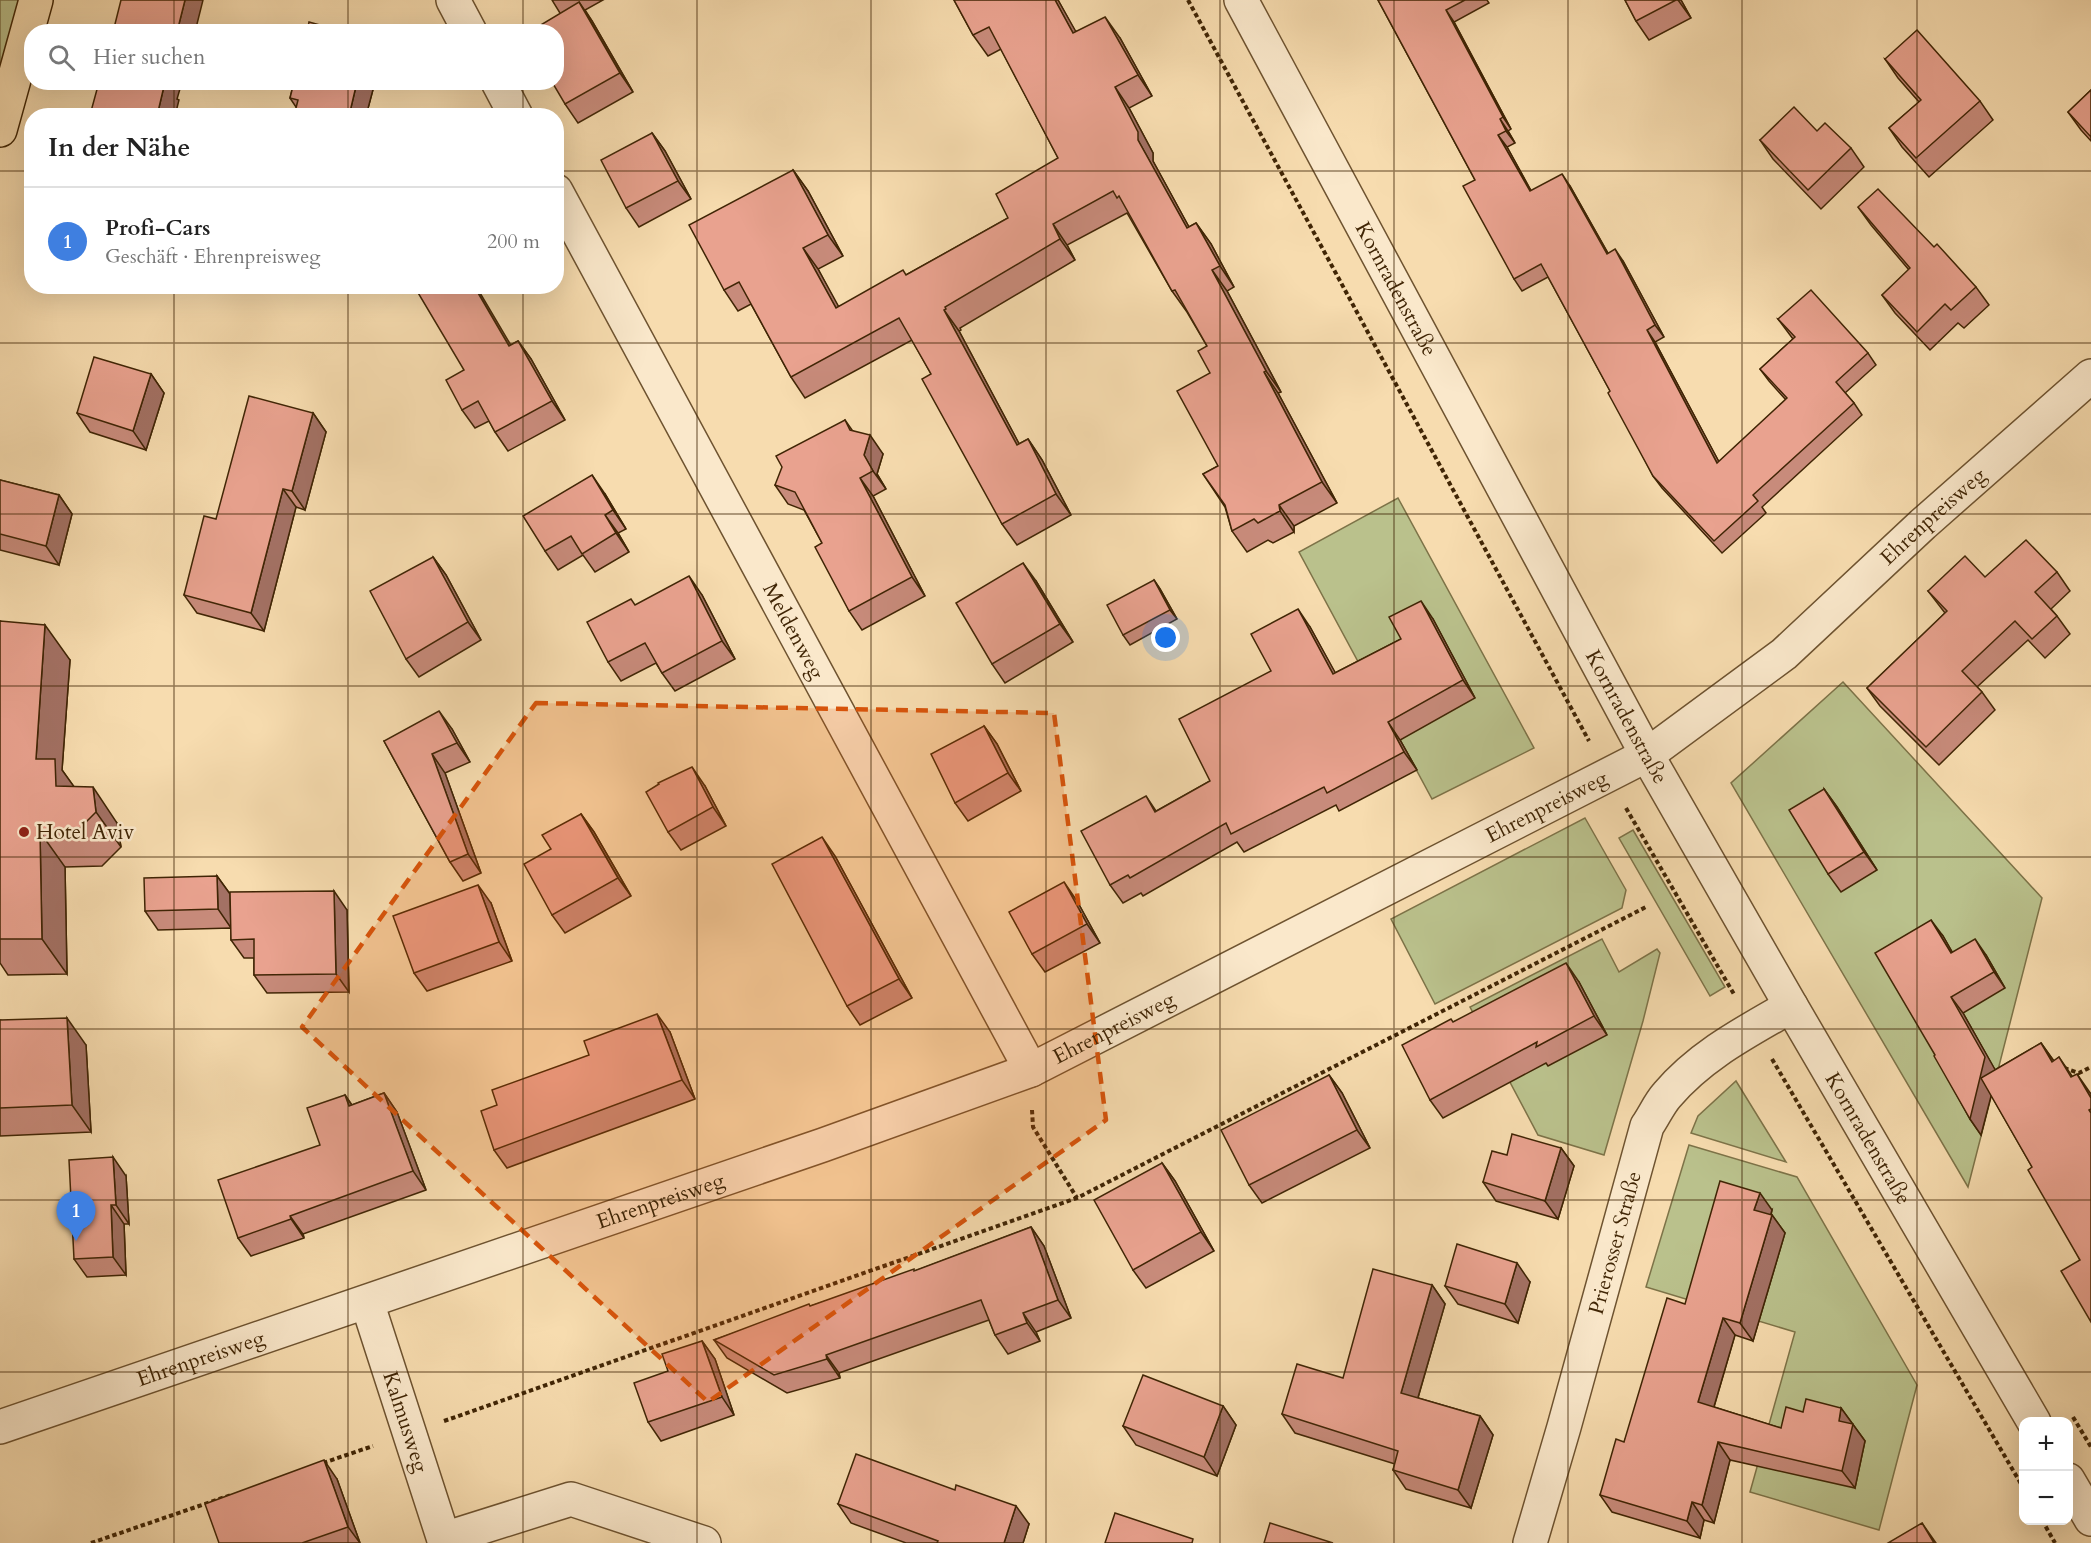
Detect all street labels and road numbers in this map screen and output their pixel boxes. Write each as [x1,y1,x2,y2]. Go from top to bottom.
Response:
street label: Kornradenstraße [1348,217,1444,361]
street label: Ehrenpreisweg [1874,461,1992,572]
street label: Meldenweg [755,578,831,685]
street label: Kornradenstraße [1578,645,1675,789]
street label: Ehrenpreisweg [1481,764,1613,850]
street label: Ehrenpreisweg [1048,985,1180,1071]
street label: Kornradenstraße [1818,1067,1918,1210]
street label: Ehrenpreisweg [593,1166,728,1237]
street label: Prierosser Straße [1582,1168,1649,1318]
street label: Ehrenpreisweg [133,1323,269,1394]
street label: Kalmusweg [375,1368,435,1476]

